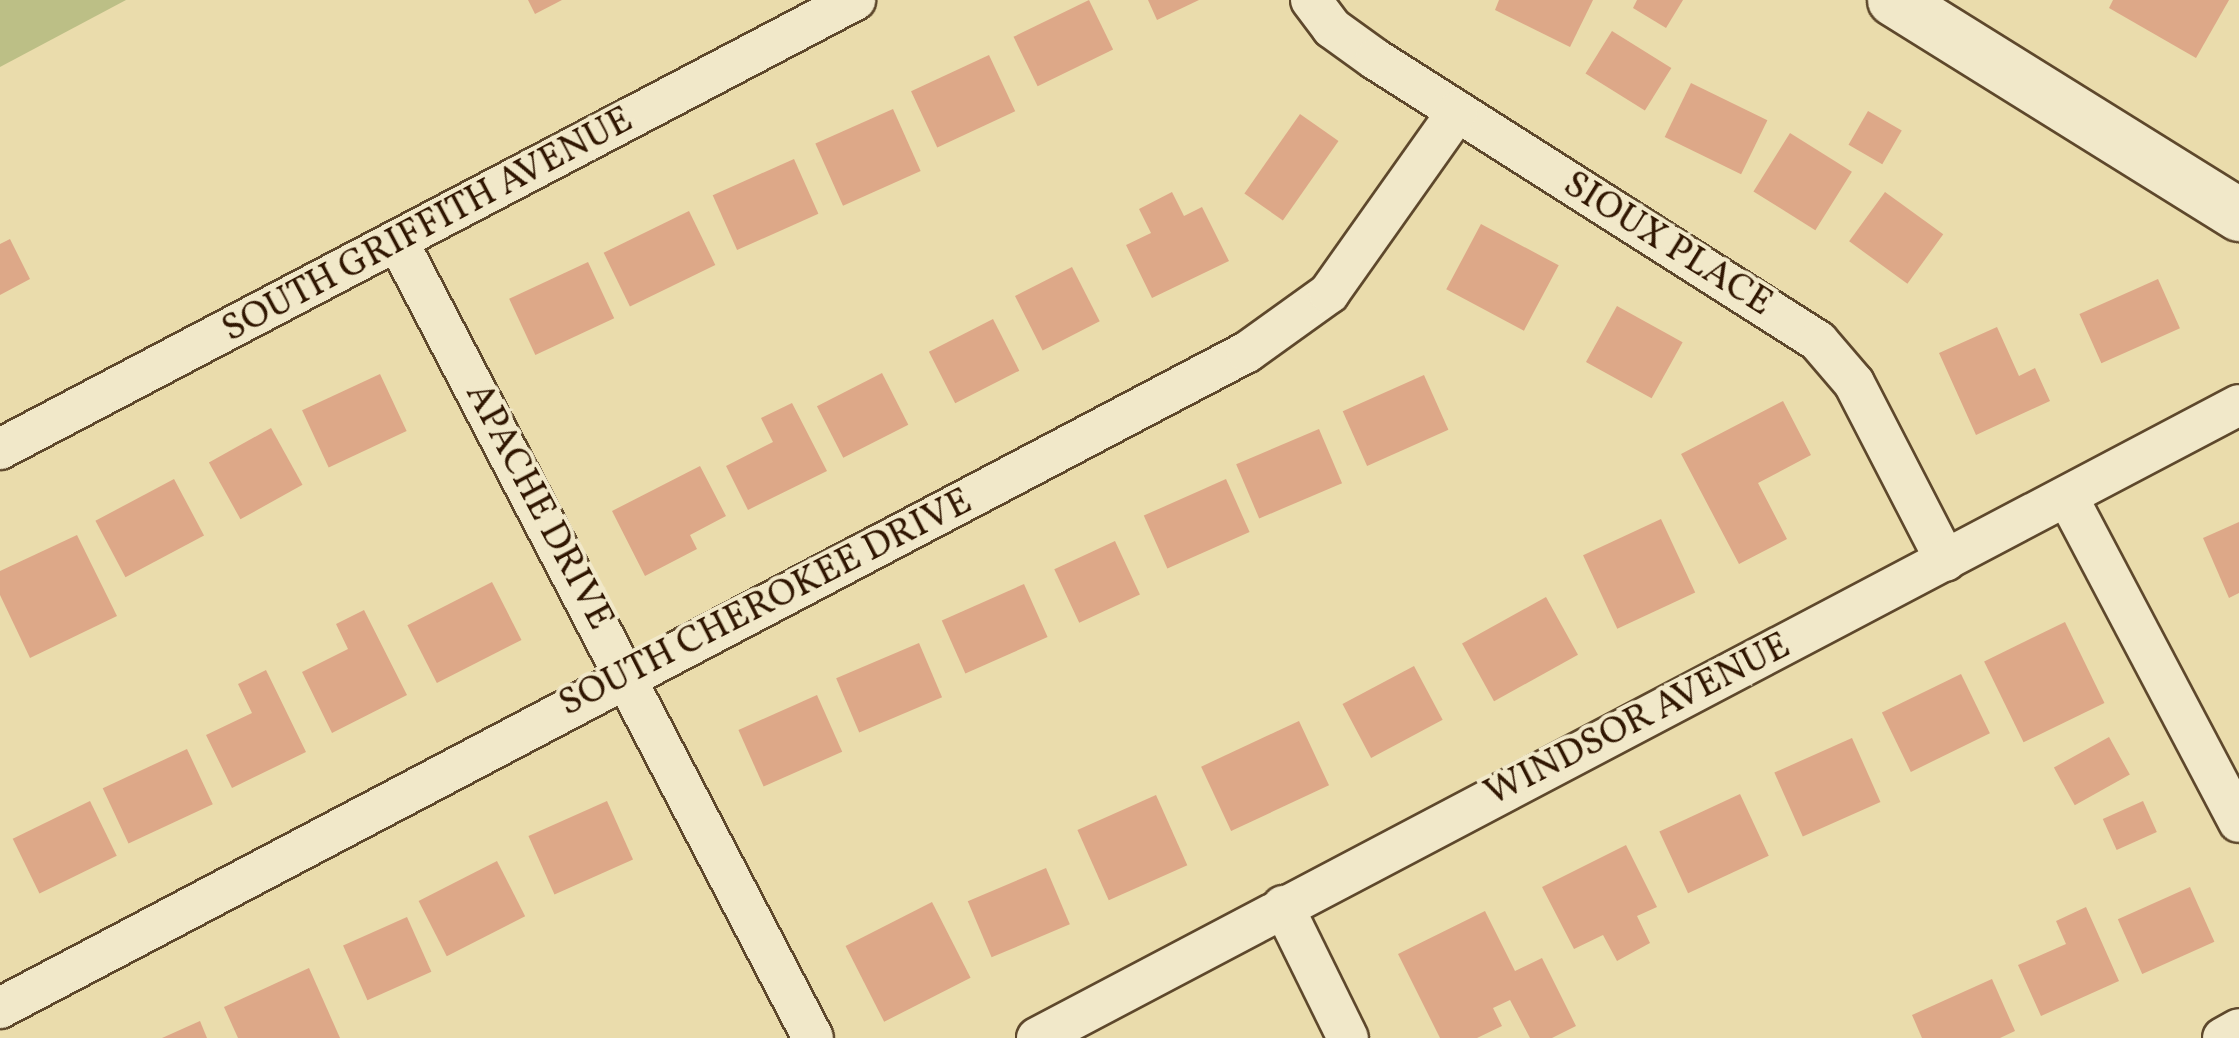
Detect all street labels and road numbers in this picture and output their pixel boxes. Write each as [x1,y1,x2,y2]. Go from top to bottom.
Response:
street label: SOUTH GRIFFITH AVENUE [215,98,641,354]
street label: SIOUX PLACE [1554,163,1780,327]
street label: APACHE DRIVE [454,376,622,638]
street label: SOUTH CHEROKEE DRIVE [552,480,980,728]
street label: WINDSOR AVENUE [1478,624,1798,818]

